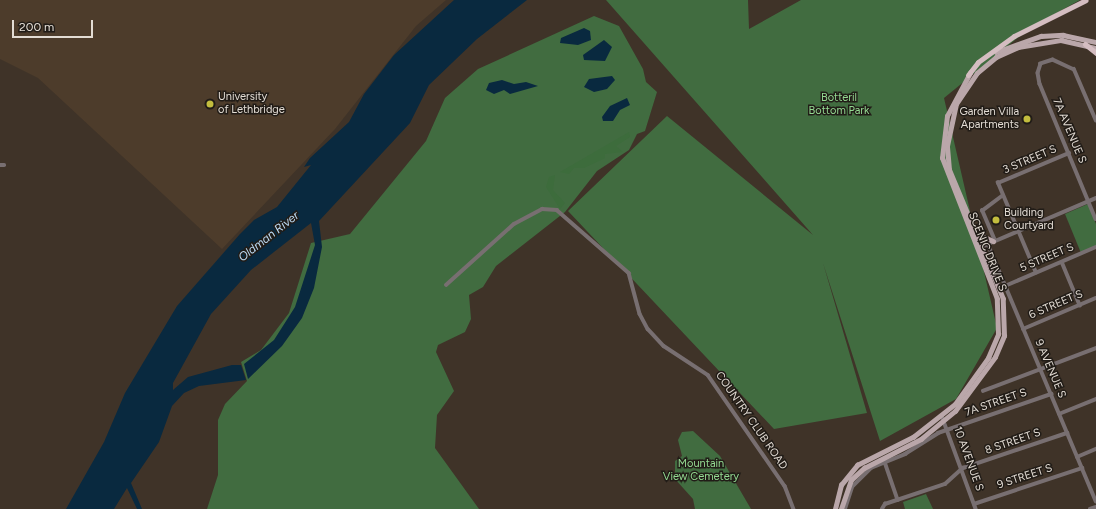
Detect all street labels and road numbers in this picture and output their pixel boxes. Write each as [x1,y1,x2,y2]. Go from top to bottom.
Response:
street label: 7A AVENUE S [1049,96,1089,166]
street label: 3 STREET S [1001,143,1059,177]
street label: SCENIC DRIVE S [965,210,1009,294]
street label: 5 STREET S [1018,241,1076,275]
street label: 6 STREET S [1027,288,1085,322]
street label: 9 AVENUE S [1032,338,1068,400]
street label: COUNTRY CLUB ROAD [712,370,790,472]
street label: 7A STREET S [963,386,1029,420]
street label: 10 AVENUE S [950,425,986,493]
street label: 8 STREET S [984,426,1042,458]
street label: 9 STREET S [996,462,1054,492]

